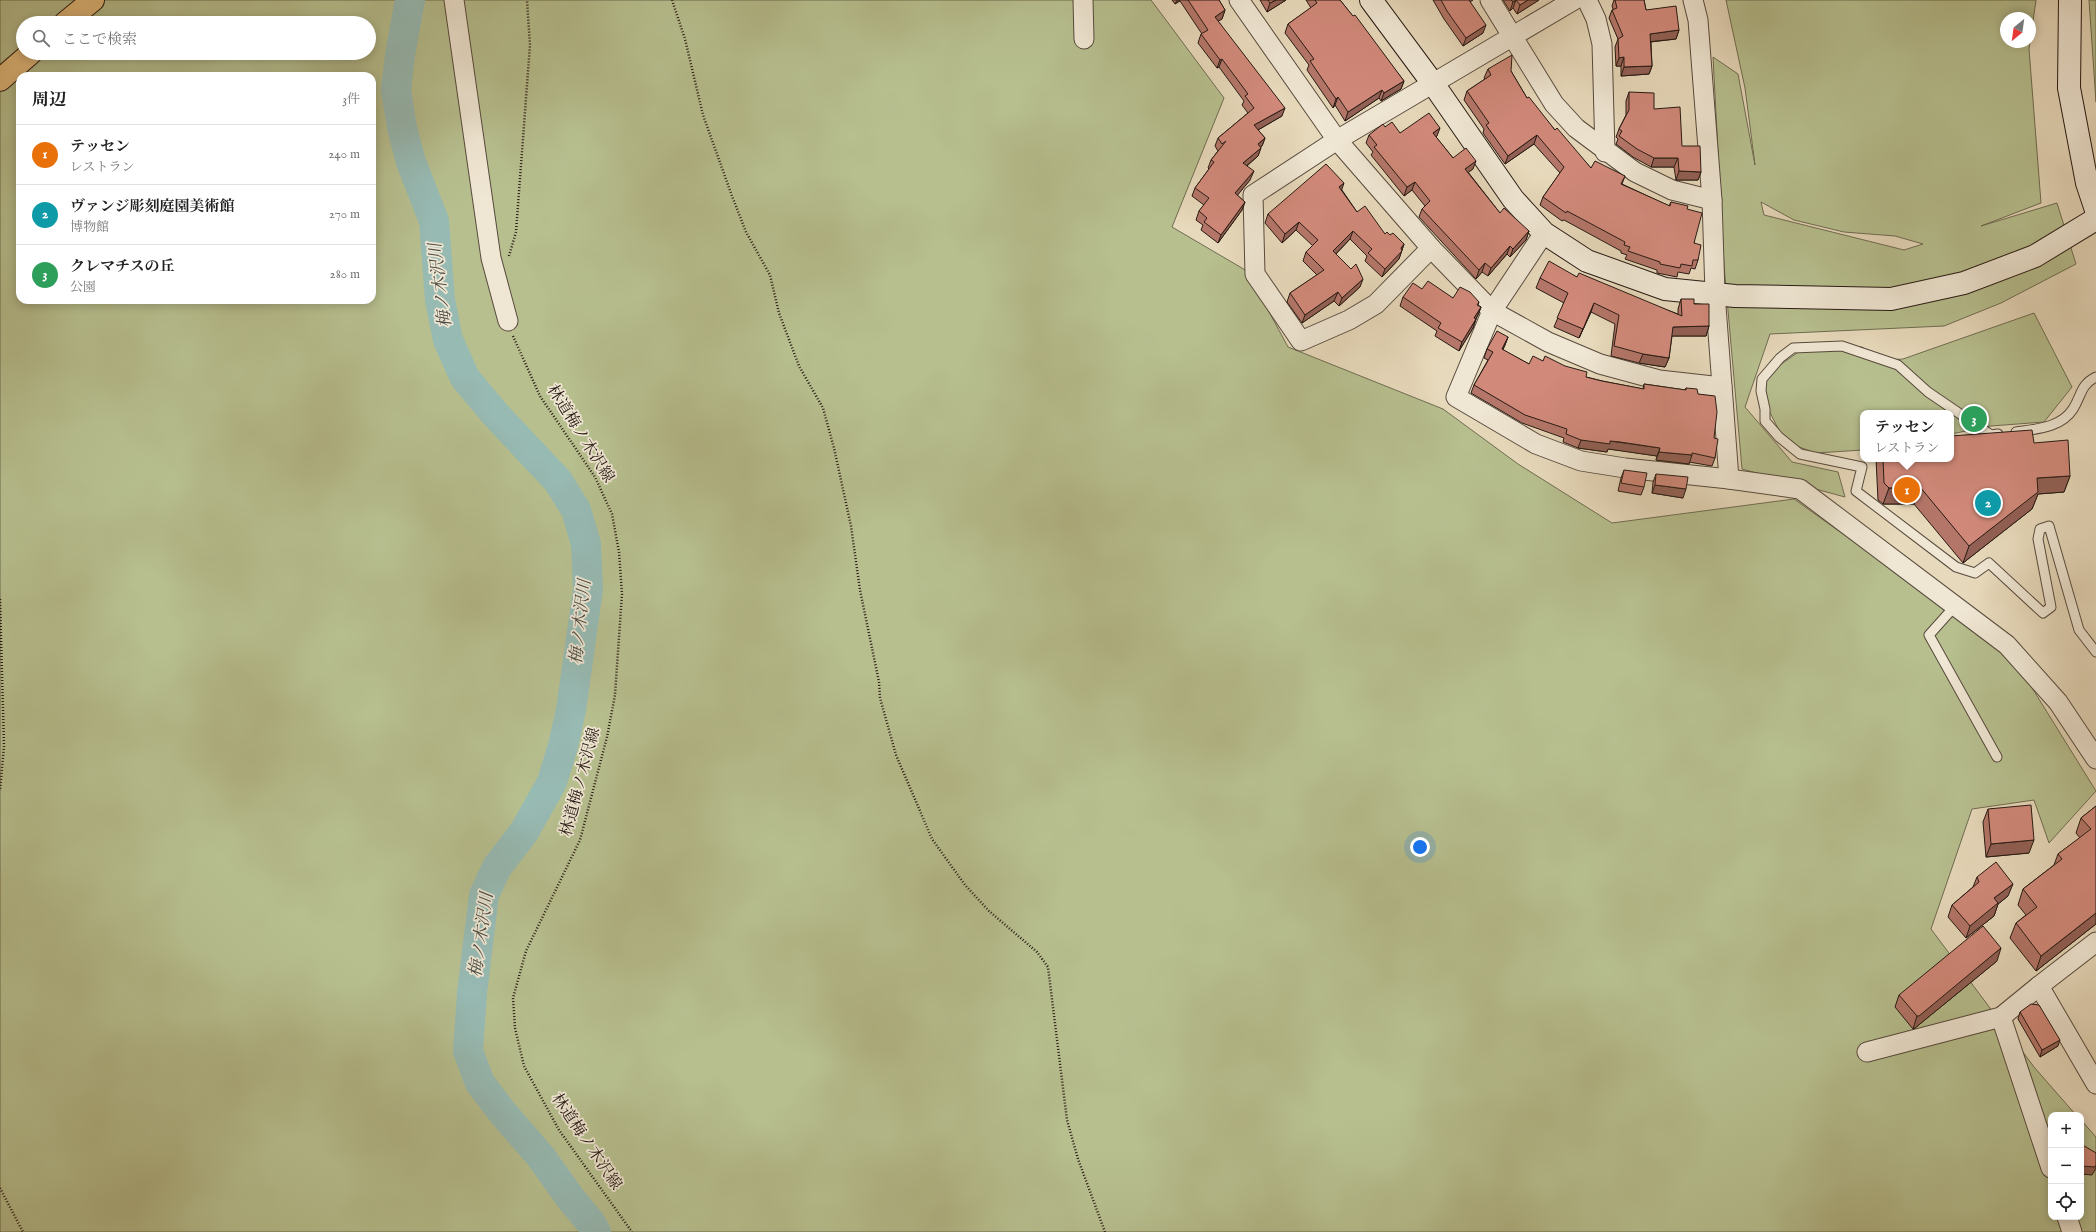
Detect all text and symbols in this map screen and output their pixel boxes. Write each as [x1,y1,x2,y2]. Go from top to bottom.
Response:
north arrow [2000,12,2036,48]
search box [16,16,376,60]
icon: search [30,27,52,49]
text: ここで検索 [62,30,137,49]
text: 周辺 [32,90,66,111]
text: 3件 [342,91,360,108]
text: テッセン [70,137,130,156]
text: 1 [43,146,47,163]
text: 240 m [328,146,360,163]
text: レストラン [70,159,135,176]
text: ヴァンジ彫刻庭園美術館 [70,197,234,216]
text: 2 [42,206,48,223]
text: 270 m [329,206,360,223]
text: 博物館 [70,219,109,236]
water label: 梅ノ木沢川 [425,240,457,328]
text: クレマチスの丘 [70,257,174,276]
text: 3 [43,266,47,283]
text: 280 m [330,266,360,283]
text: 公園 [70,279,96,296]
street label: 林道梅ノ木沢線 [542,381,618,487]
pin: 3 [1961,404,1987,434]
popup [1860,410,1954,462]
text: テッセン [1875,418,1935,437]
text: レストラン [1875,440,1939,457]
pin: 1 [1894,475,1920,505]
pin: 2 [1975,488,2001,518]
water label: 梅ノ木沢川 [566,577,596,665]
street label: 林道梅ノ木沢線 [557,725,605,839]
your location [1410,837,1430,857]
water label: 梅ノ木沢川 [466,889,499,979]
street label: 林道梅ノ木沢線 [546,1090,626,1194]
map controls [2048,1112,2084,1220]
button: + [2048,1112,2084,1148]
button: − [2048,1148,2084,1184]
button: locate [2048,1184,2084,1220]

